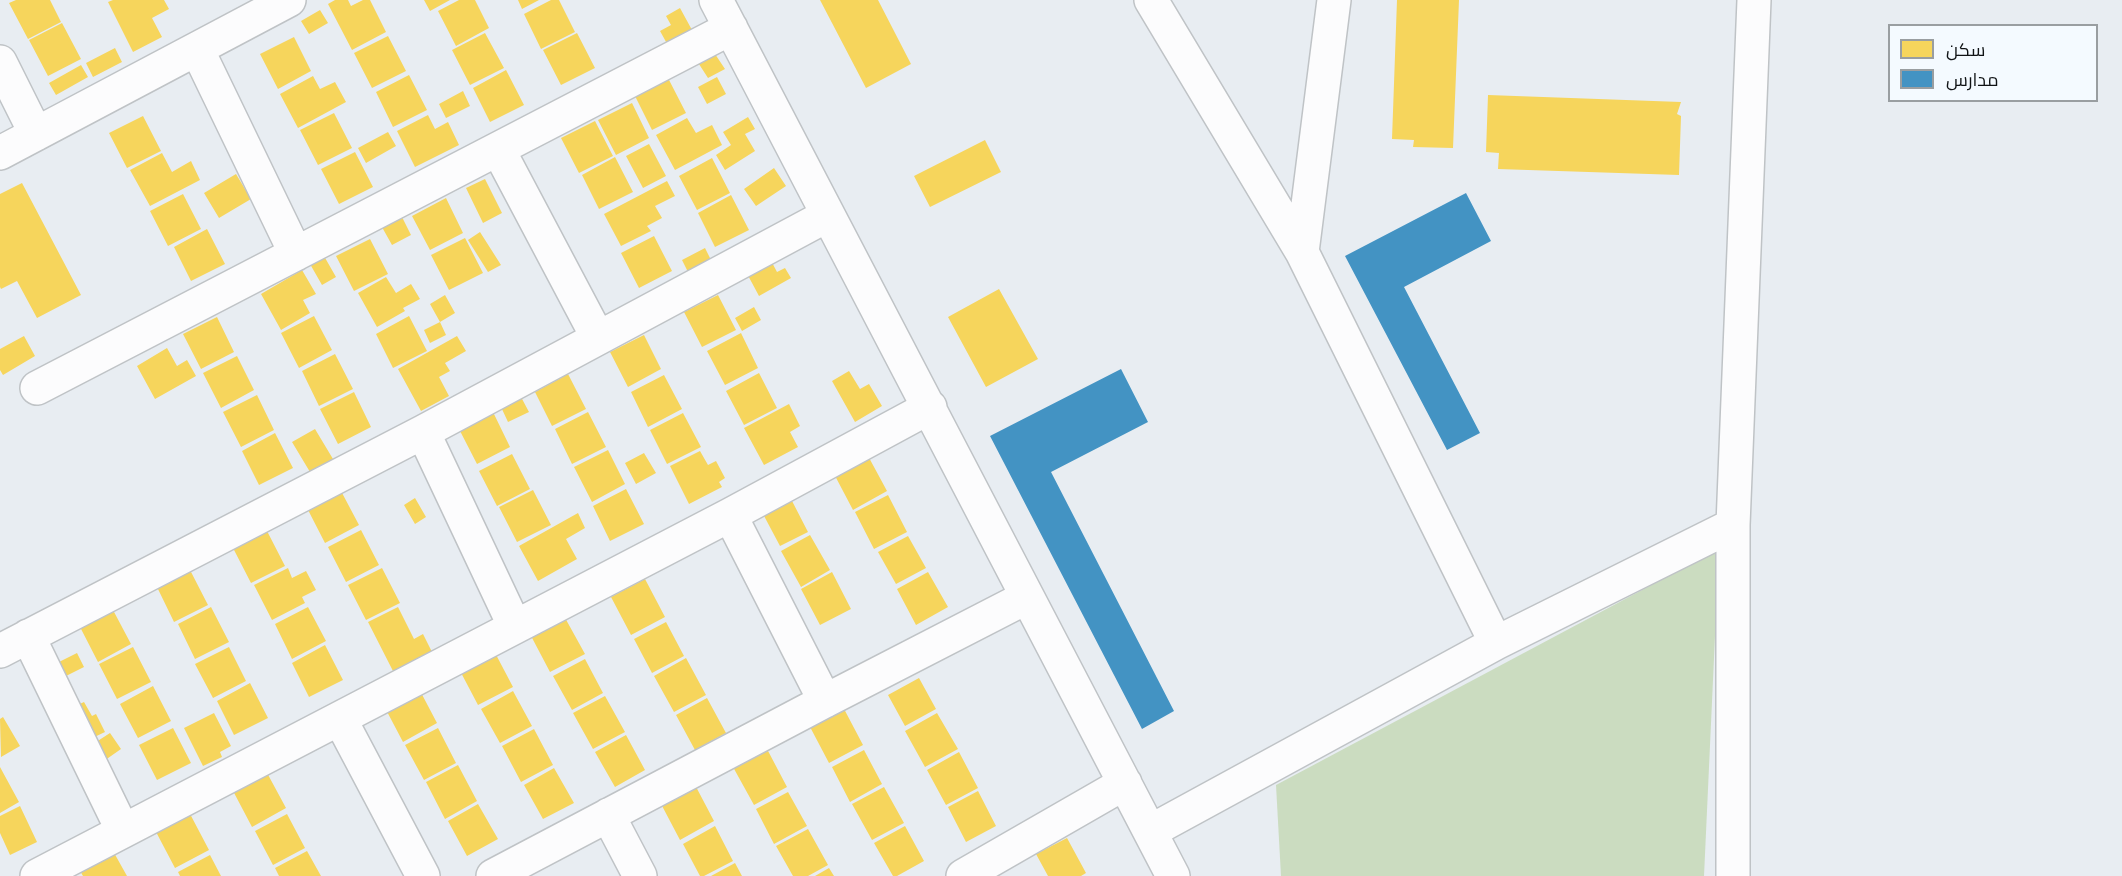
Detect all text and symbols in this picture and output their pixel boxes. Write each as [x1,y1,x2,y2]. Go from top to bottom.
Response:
legend [1888,24,2098,102]
text: سكن [1946,39,1985,61]
text: مدارس [1946,69,1999,91]

